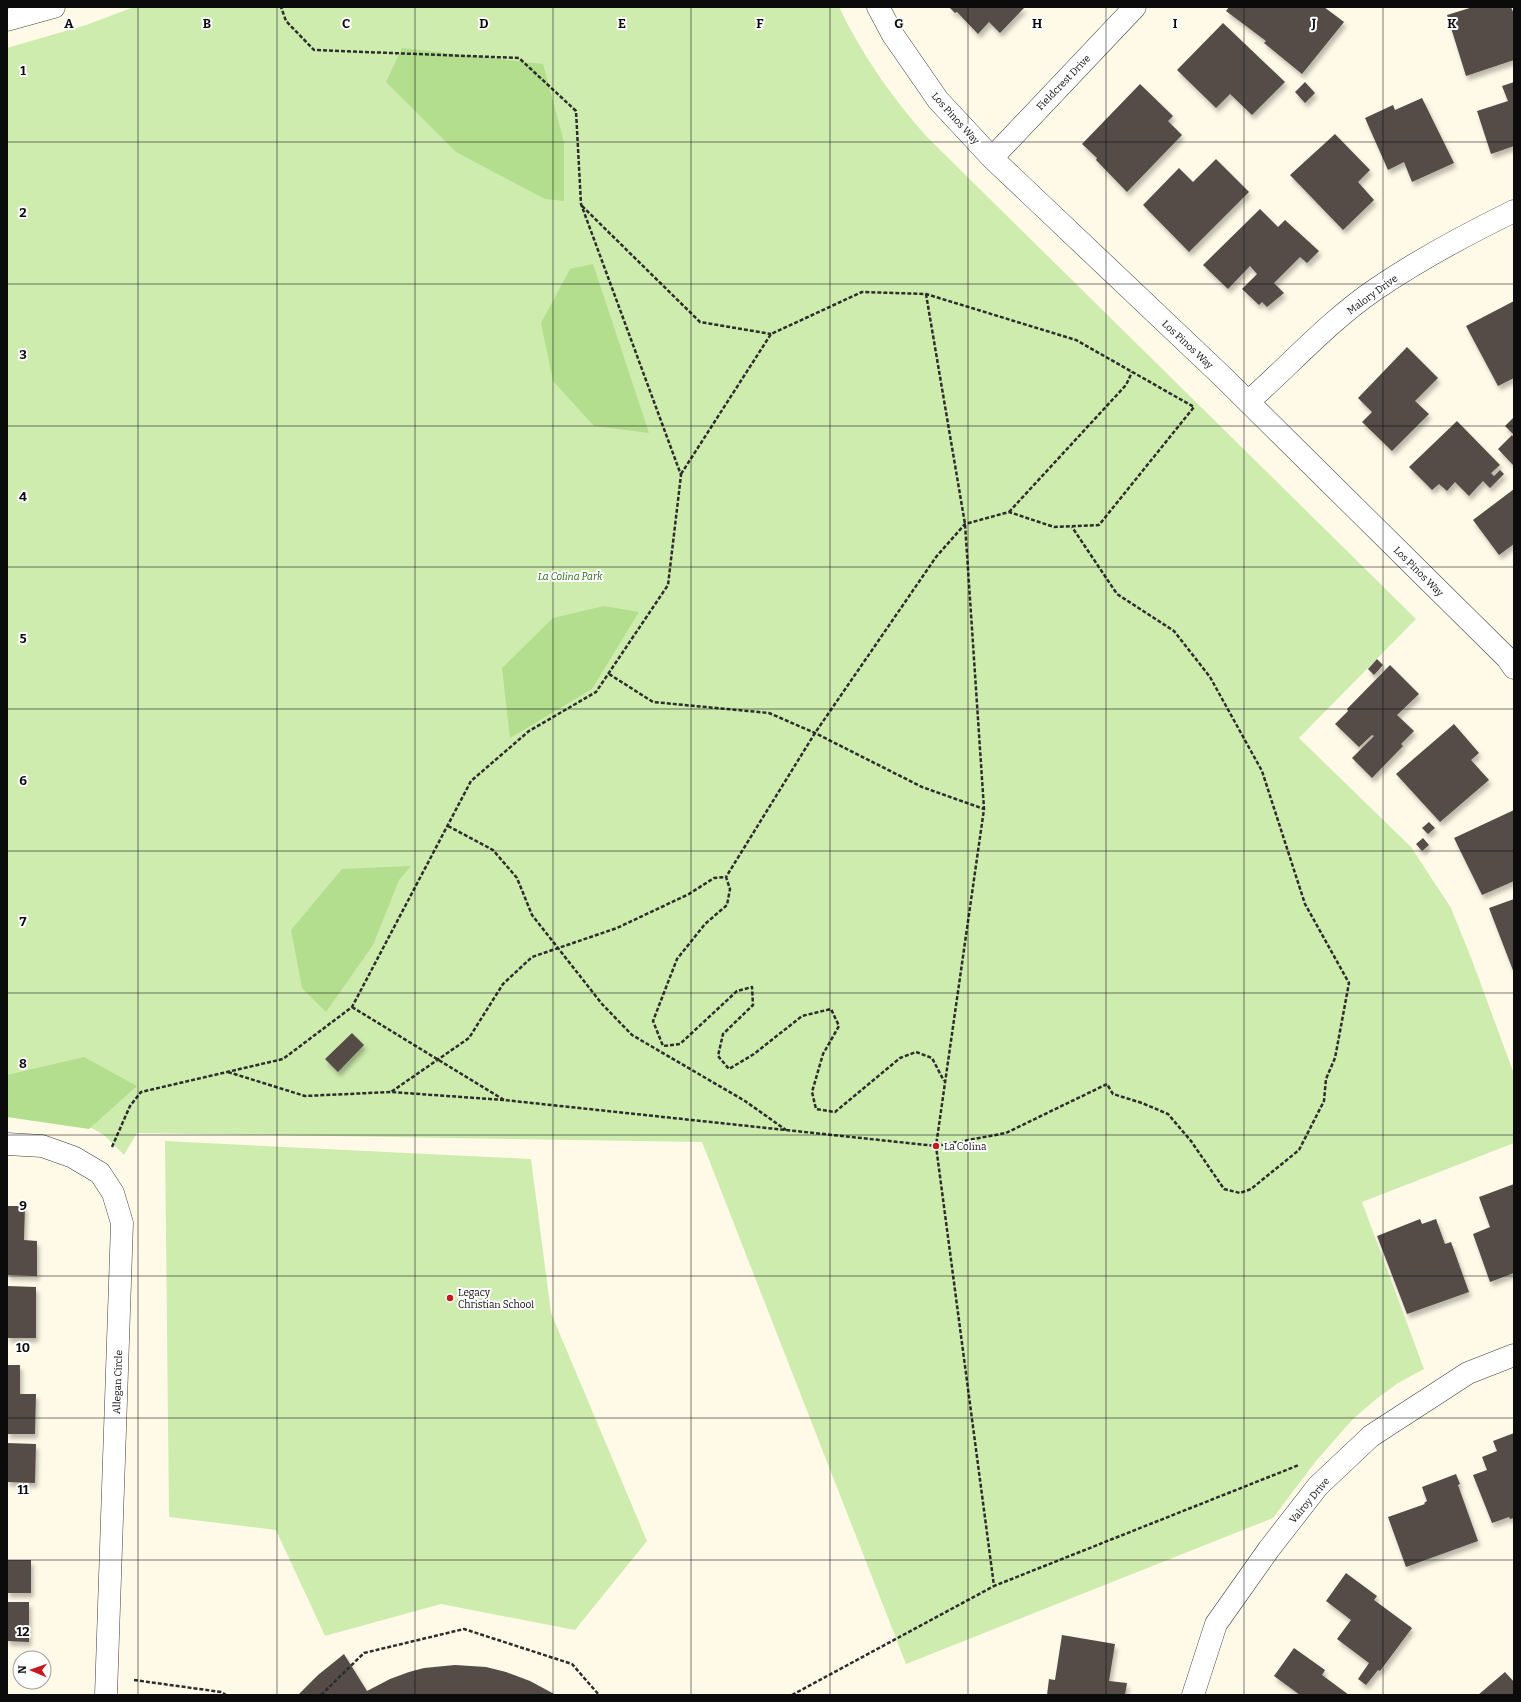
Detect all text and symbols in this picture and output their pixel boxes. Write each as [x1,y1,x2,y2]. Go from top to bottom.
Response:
text: A [64,16,74,31]
text: B [203,16,211,31]
text: C [342,16,350,31]
text: D [479,16,489,31]
text: E [618,16,626,31]
text: F [756,16,764,31]
text: G [894,16,904,31]
text: H [1032,16,1042,31]
text: I [1173,16,1178,31]
text: J [1311,16,1317,31]
text: K [1447,16,1457,31]
street label: Fieldcrest Drive [1034,52,1093,113]
text: 1 [20,63,26,78]
street label: Los Pinos Way [929,90,982,148]
text: 2 [19,205,27,220]
street label: Malory Drive [1345,273,1400,317]
street label: Los Pinos Way [1159,318,1216,372]
text: 3 [19,347,27,362]
text: 4 [19,489,27,504]
street label: Los Pinos Way [1391,544,1446,600]
park label: La Colina Park [538,571,603,583]
text: 5 [19,631,27,646]
text: 6 [19,773,27,788]
text: 7 [20,914,27,929]
text: 8 [19,1056,27,1071]
marker: La Colina [931,1141,941,1151]
place label: La Colina [944,1141,987,1153]
text: 9 [19,1198,27,1213]
place label: Legacy Christian School [458,1287,534,1311]
marker: Legacy Christian School [445,1293,455,1303]
text: 10 [16,1340,30,1355]
street label: Allegan Circle [111,1350,125,1414]
street label: Valroy Drive [1287,1475,1332,1526]
text: 11 [17,1482,29,1497]
text: 12 [17,1624,29,1639]
north arrow [12,1650,52,1690]
text: N [16,1665,29,1674]

